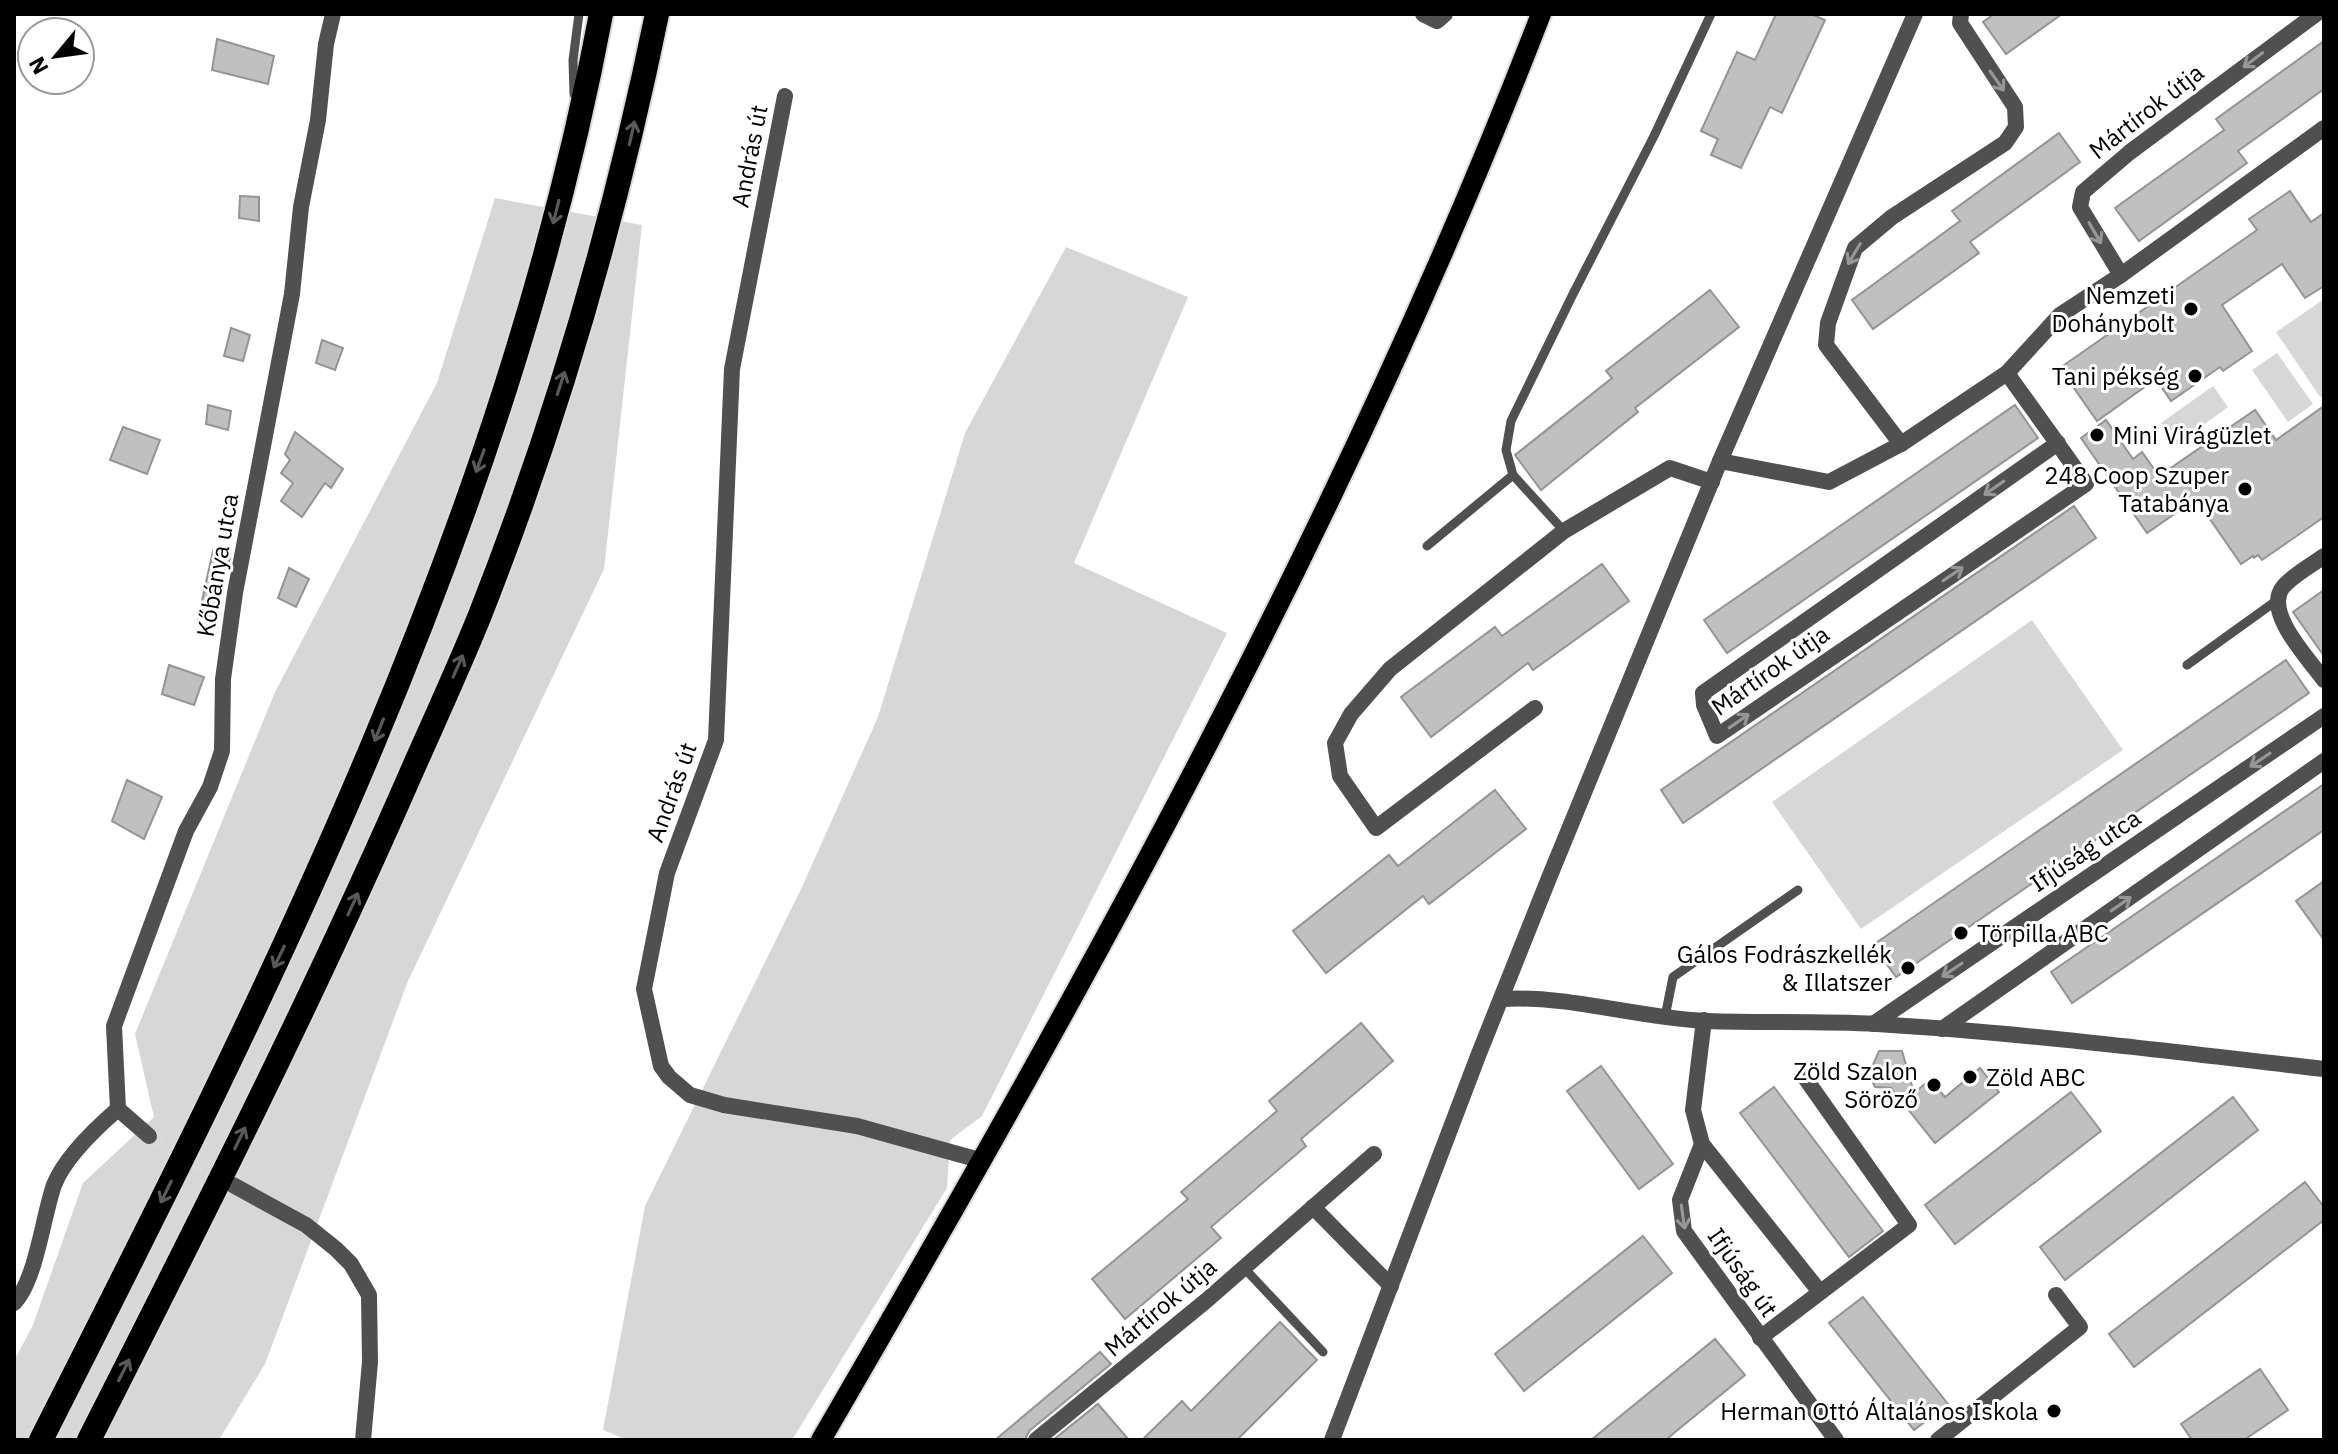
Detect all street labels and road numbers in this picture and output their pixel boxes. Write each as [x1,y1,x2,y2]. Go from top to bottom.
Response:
street label: Mártírok útja [2082,56,2210,166]
street label: András út [723,102,775,210]
street label: Kőbánya utca [189,491,245,639]
street label: Mártírok útja [1705,618,1835,722]
street label: András út [638,738,704,846]
street label: Ifjúság utca [2024,801,2147,899]
street label: Ifjúság út [1701,1221,1785,1323]
street label: Mártírok útja [1097,1251,1223,1363]

